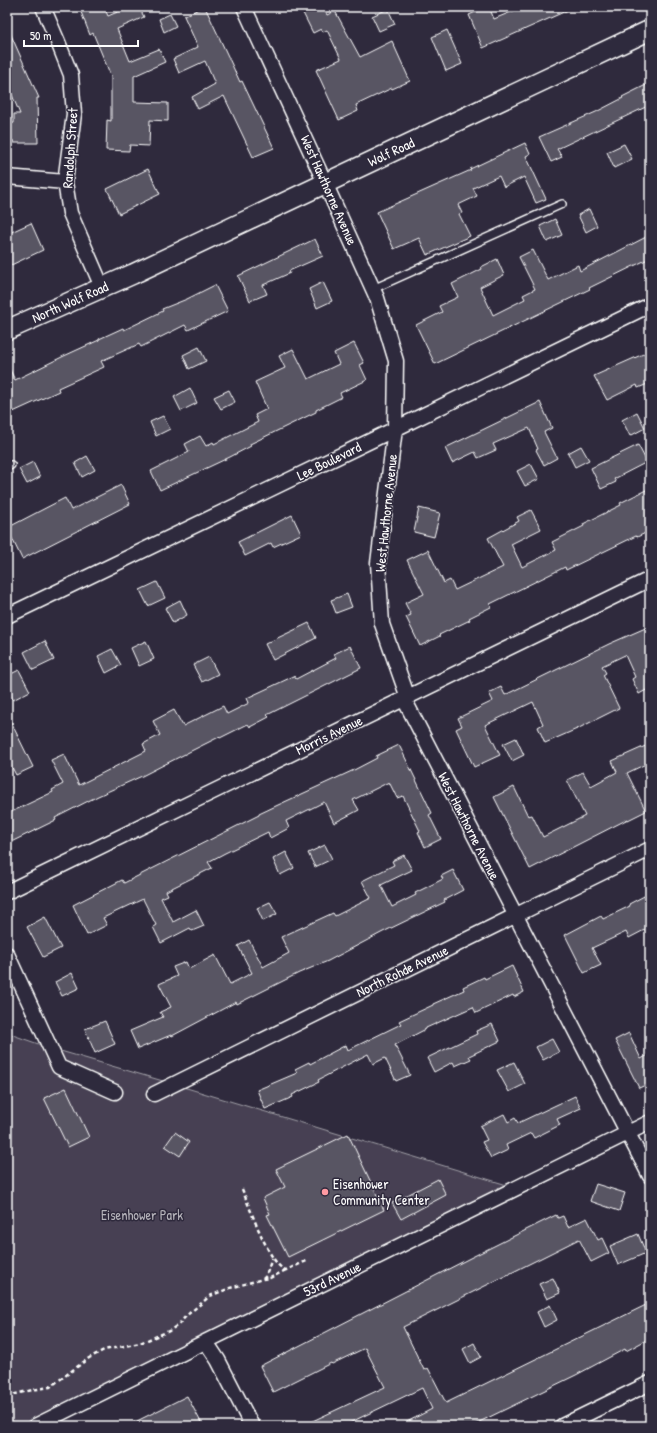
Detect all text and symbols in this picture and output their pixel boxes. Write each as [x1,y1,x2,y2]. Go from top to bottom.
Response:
scale bar [24,22,138,48]
text: 50 m [30,27,51,44]
street label: Randolph Street [57,107,83,189]
street label: West Hawthorne Avenue [297,132,362,248]
street label: Wolf Road [364,132,418,171]
street label: North Wolf Road [29,276,111,327]
street label: Lee Boulevard [294,437,364,484]
street label: West Hawthorne Avenue [370,453,401,573]
street label: Morris Avenue [292,710,366,759]
street label: West Hawthorne Avenue [434,769,505,883]
street label: North Rohde Avenue [353,940,451,1001]
place label: Eisenhower Community Center [333,1174,430,1210]
marker: Eisenhower Community Center [320,1187,330,1197]
park label: Eisenhower Park [101,1205,183,1224]
street label: 53rd Avenue [300,1256,364,1301]

